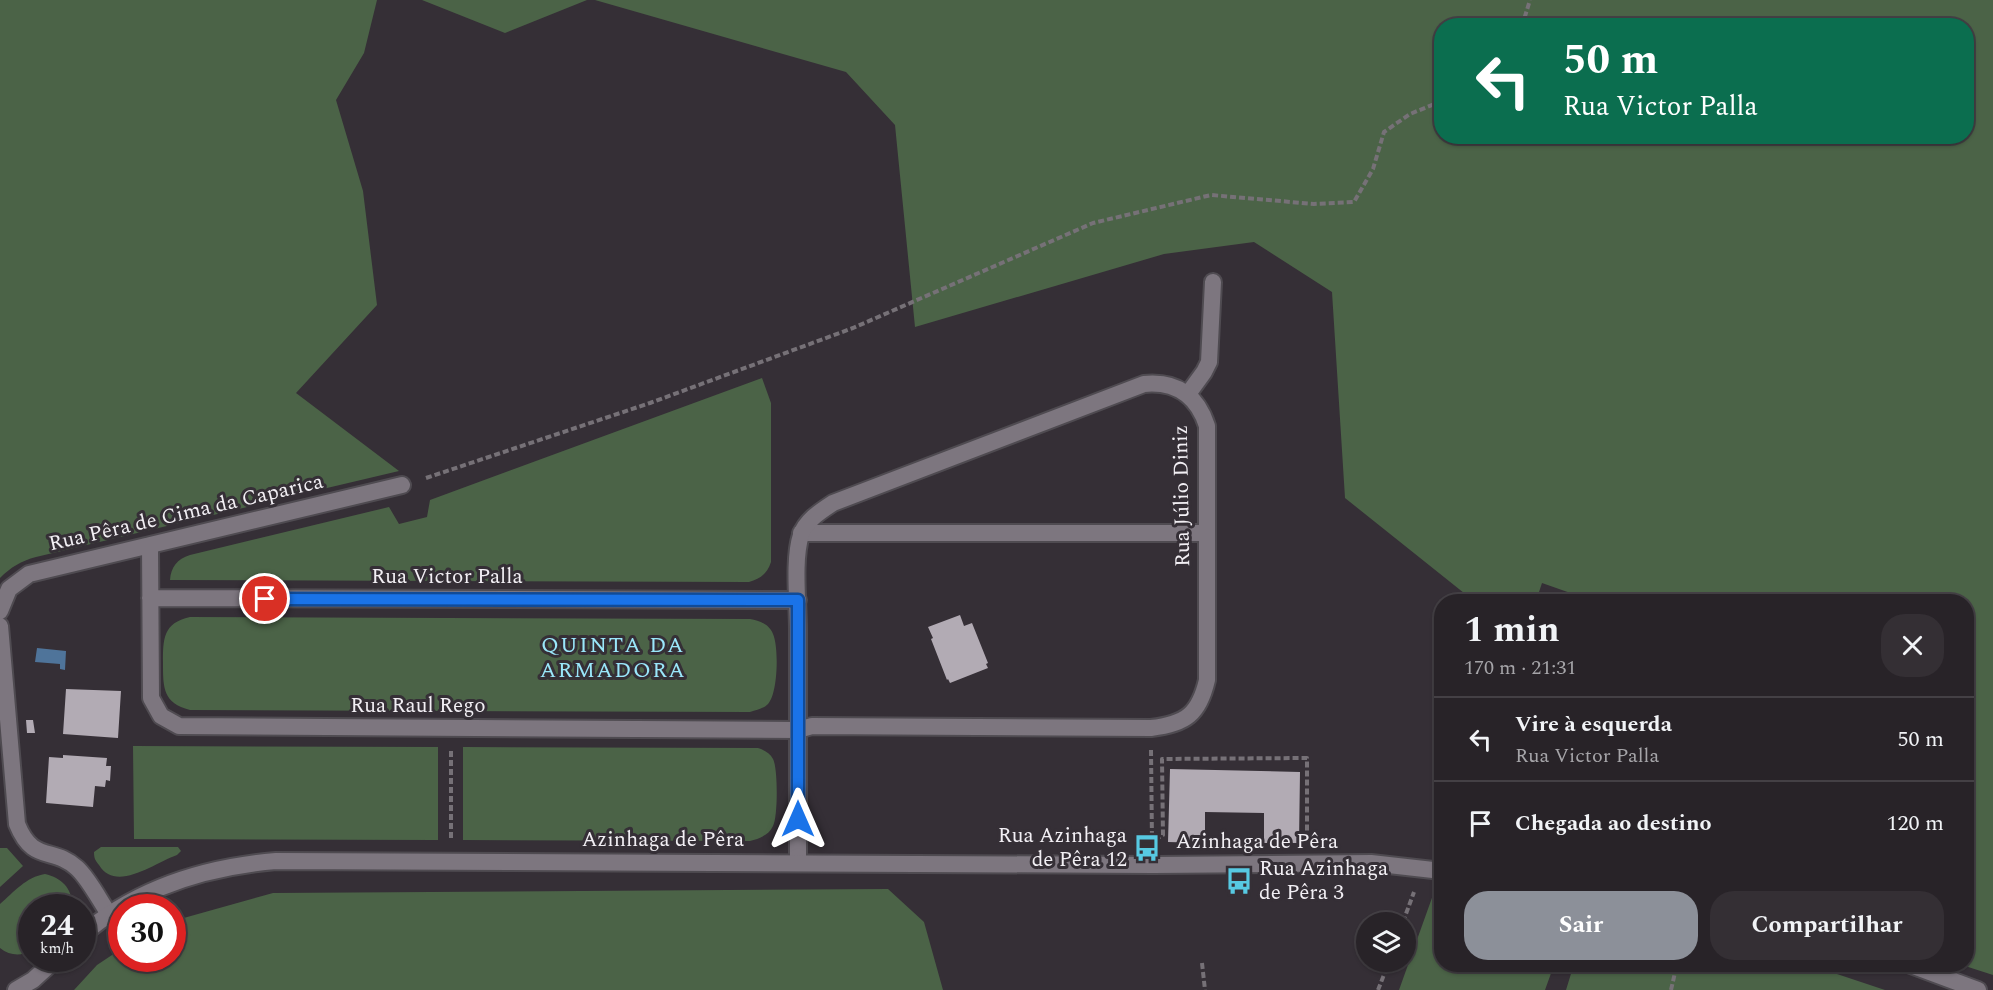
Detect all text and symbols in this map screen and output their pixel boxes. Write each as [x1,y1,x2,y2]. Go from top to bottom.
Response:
text: 50 m [1563,29,1658,92]
icon: left [1464,42,1542,120]
text: Rua Victor Palla [1563,86,1758,128]
street label: Rua Júlio Diniz [1165,425,1199,567]
street label: Rua Pêra de Cima da Caparica [45,466,327,560]
street label: Rua Victor Palla [371,561,523,593]
pin [239,573,290,624]
icon: arrive [248,582,281,615]
text: 1 min [1464,603,1560,658]
button: close [1881,614,1944,677]
district label: QUINTA DA ARMADORA [540,629,686,687]
text: 170 m · 21:31 [1464,653,1576,683]
street label: Rua Raul Rego [350,690,486,722]
text: Vire à esquerda [1515,708,1672,741]
icon: left [1464,723,1497,756]
text: 50 m [1898,723,1944,756]
text: Rua Victor Palla [1515,741,1659,771]
position arrow [766,787,830,851]
icon: arrive [1464,807,1497,840]
text: Chegada ao destino [1515,807,1712,840]
text: 120 m [1887,807,1944,840]
place label: Rua Azinhaga de Pêra 12 [998,820,1128,876]
street label: Azinhaga de Pêra [582,824,745,856]
street label: Azinhaga de Pêra [1176,826,1339,858]
bus stop icon: Rua Azinhaga de Pêra 12 [1132,833,1162,863]
place label: Rua Azinhaga de Pêra 3 [1259,853,1389,909]
bus stop icon: Rua Azinhaga de Pêra 3 [1224,866,1254,896]
button: Sair [1464,891,1698,960]
button: Compartilhar [1710,891,1944,960]
speed limit sign: 30 [108,894,186,972]
text: 24 [40,903,74,949]
map controls [1356,912,1416,972]
button: layers [1356,912,1416,972]
text: km/h [40,937,74,960]

